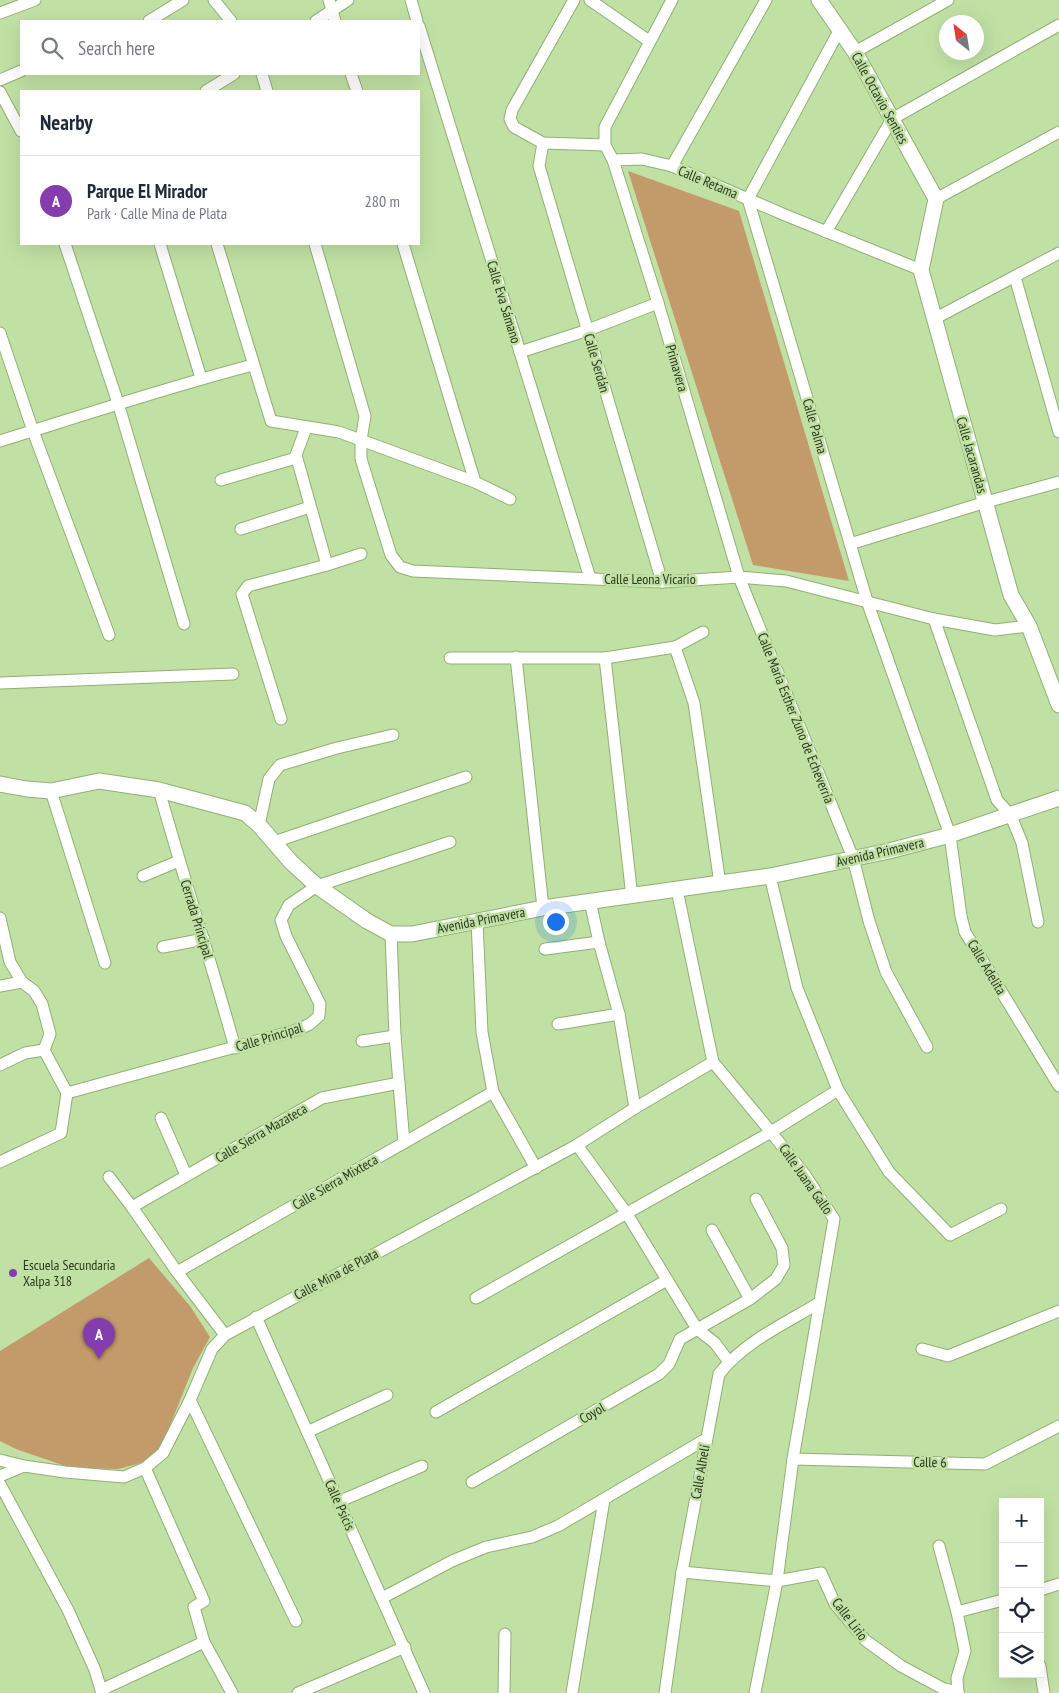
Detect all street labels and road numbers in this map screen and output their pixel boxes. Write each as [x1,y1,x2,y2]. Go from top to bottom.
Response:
street label: Calle Octavio Senties [847,49,913,147]
street label: Calle Retama [675,161,741,203]
street label: Calle Eva Sámano [483,258,525,346]
street label: Calle Serdán [580,331,614,395]
street label: Primavera [662,342,692,394]
street label: Calle Palma [799,396,831,456]
street label: Calle Jacarandas [953,415,992,496]
street label: Calle Leona Vicario [604,570,696,588]
street label: Calle María Esther Zuno de Echeverría [753,630,839,806]
street label: Avenida Primavera [834,833,926,871]
street label: Cerrada Principal [176,877,218,961]
street label: Avenida Primavera [435,903,527,937]
street label: Calle Adelita [964,936,1010,998]
street label: Calle Principal [233,1018,305,1056]
street label: Calle Sierra Mazateca [212,1099,310,1167]
street label: Calle Juana Gallo [775,1140,837,1218]
street label: Calle Sierra Mixteca [289,1150,381,1214]
street label: Calle Mina de Plata [291,1244,381,1304]
street label: Coyol [576,1398,609,1427]
street label: Calle Alhelí [686,1443,714,1501]
street label: Calle 6 [913,1453,947,1471]
street label: Calle Psicis [321,1477,359,1533]
street label: Calle Lirio [828,1594,872,1644]

